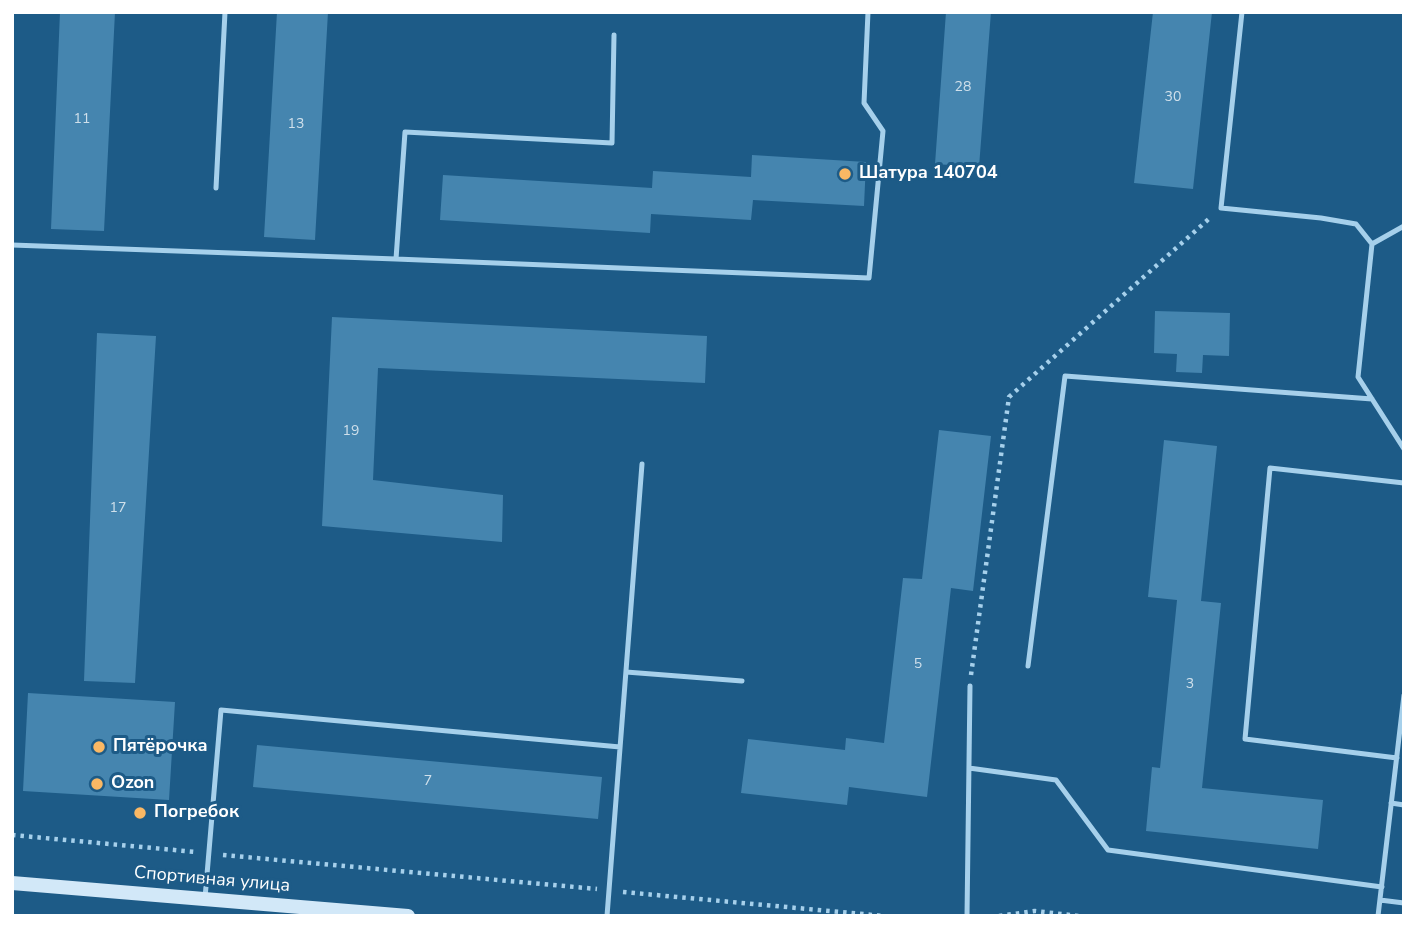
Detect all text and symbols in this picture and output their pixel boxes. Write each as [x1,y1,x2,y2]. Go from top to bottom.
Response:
house number: 28 [955,80,971,96]
house number: 30 [1165,90,1181,106]
house number: 11 [74,112,90,128]
house number: 13 [288,117,304,133]
place label: Шатура 140704 [859,163,997,185]
marker: Шатура 140704 [837,166,853,182]
house number: 19 [343,424,359,440]
house number: 17 [110,501,126,517]
house number: 5 [914,657,922,673]
house number: 3 [1186,677,1194,693]
place label: Пятёрочка [113,736,207,758]
marker: Пятёрочка [91,739,107,755]
place label: Ozon [111,773,154,795]
house number: 7 [424,774,432,790]
marker: Ozon [89,776,105,792]
place label: Погребок [154,802,239,824]
marker: Погребок [132,805,148,821]
street label: Спортивная улица [133,862,291,898]

